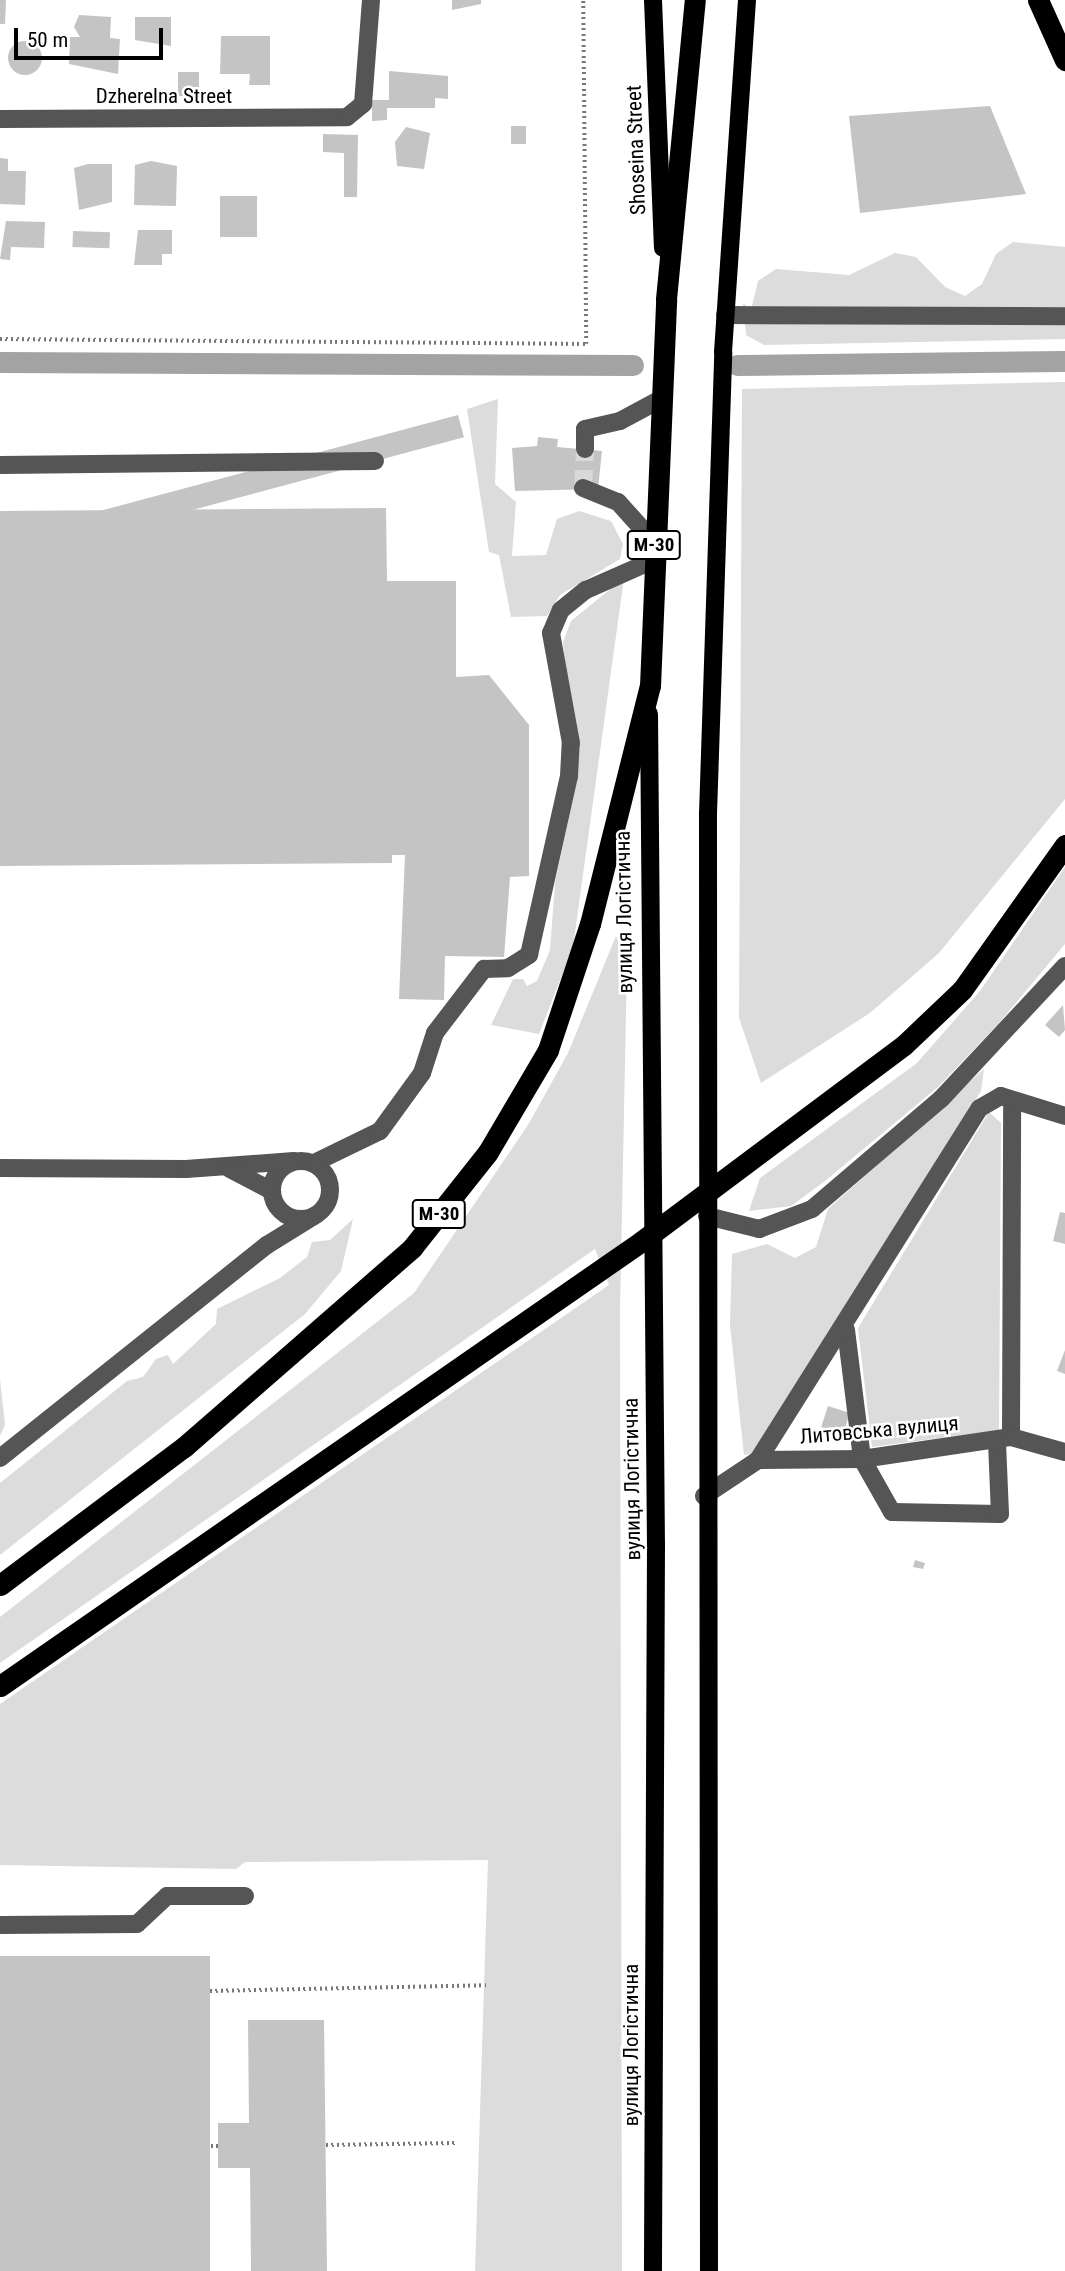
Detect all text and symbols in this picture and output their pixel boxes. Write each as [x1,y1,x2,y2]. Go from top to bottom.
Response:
scale bar [18,14,166,58]
text: 50 m [27,28,68,52]
street label: Dzherelna Street [96,83,232,109]
street label: Shoseina Street [621,85,651,215]
road number: М-30 [626,530,682,560]
street label: вулиця Логістична [610,831,638,993]
road number: М-30 [411,1198,467,1230]
street label: вулиця Логістична [618,1398,646,1560]
street label: Литовська вулиця [798,1411,960,1449]
street label: вулиця Логістична [618,1964,644,2126]

